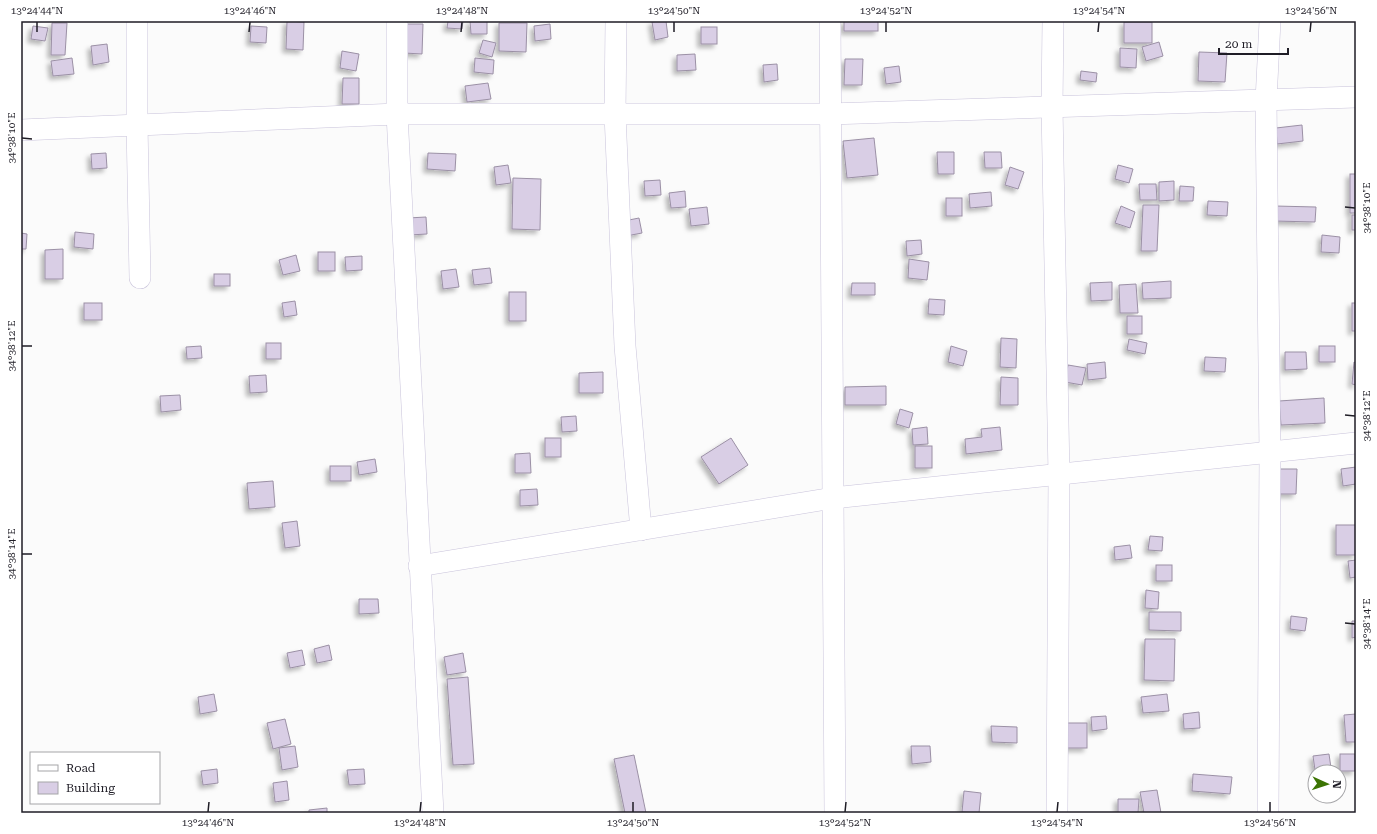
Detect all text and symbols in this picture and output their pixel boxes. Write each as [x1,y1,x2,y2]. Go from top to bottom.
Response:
text: 13°24'44"N [11,5,63,16]
text: 13°24'46"N [224,5,276,16]
text: 13°24'48"N [436,5,488,16]
text: 13°24'50"N [648,5,700,16]
text: 13°24'52"N [860,5,912,16]
text: 13°24'54"N [1073,5,1125,16]
text: 13°24'56"N [1285,5,1337,16]
scale bar [1219,30,1288,56]
text: 20 m [1225,37,1252,51]
text: 34°38'10"E [6,112,17,164]
text: 34°38'10"E [1361,182,1372,234]
text: 34°38'12"E [6,320,17,372]
text: 34°38'12"E [1361,390,1372,442]
text: 34°38'14"E [6,528,17,580]
text: 34°38'14"E [1361,598,1372,650]
legend [30,752,160,804]
text: Road [66,761,96,775]
north arrow [1307,764,1347,804]
text: N [1330,780,1343,790]
text: Building [66,781,115,795]
text: 13°24'46"N [182,817,234,828]
text: 13°24'48"N [394,817,446,828]
text: 13°24'50"N [607,817,659,828]
text: 13°24'52"N [819,817,871,828]
text: 13°24'54"N [1031,817,1083,828]
text: 13°24'56"N [1244,817,1296,828]

